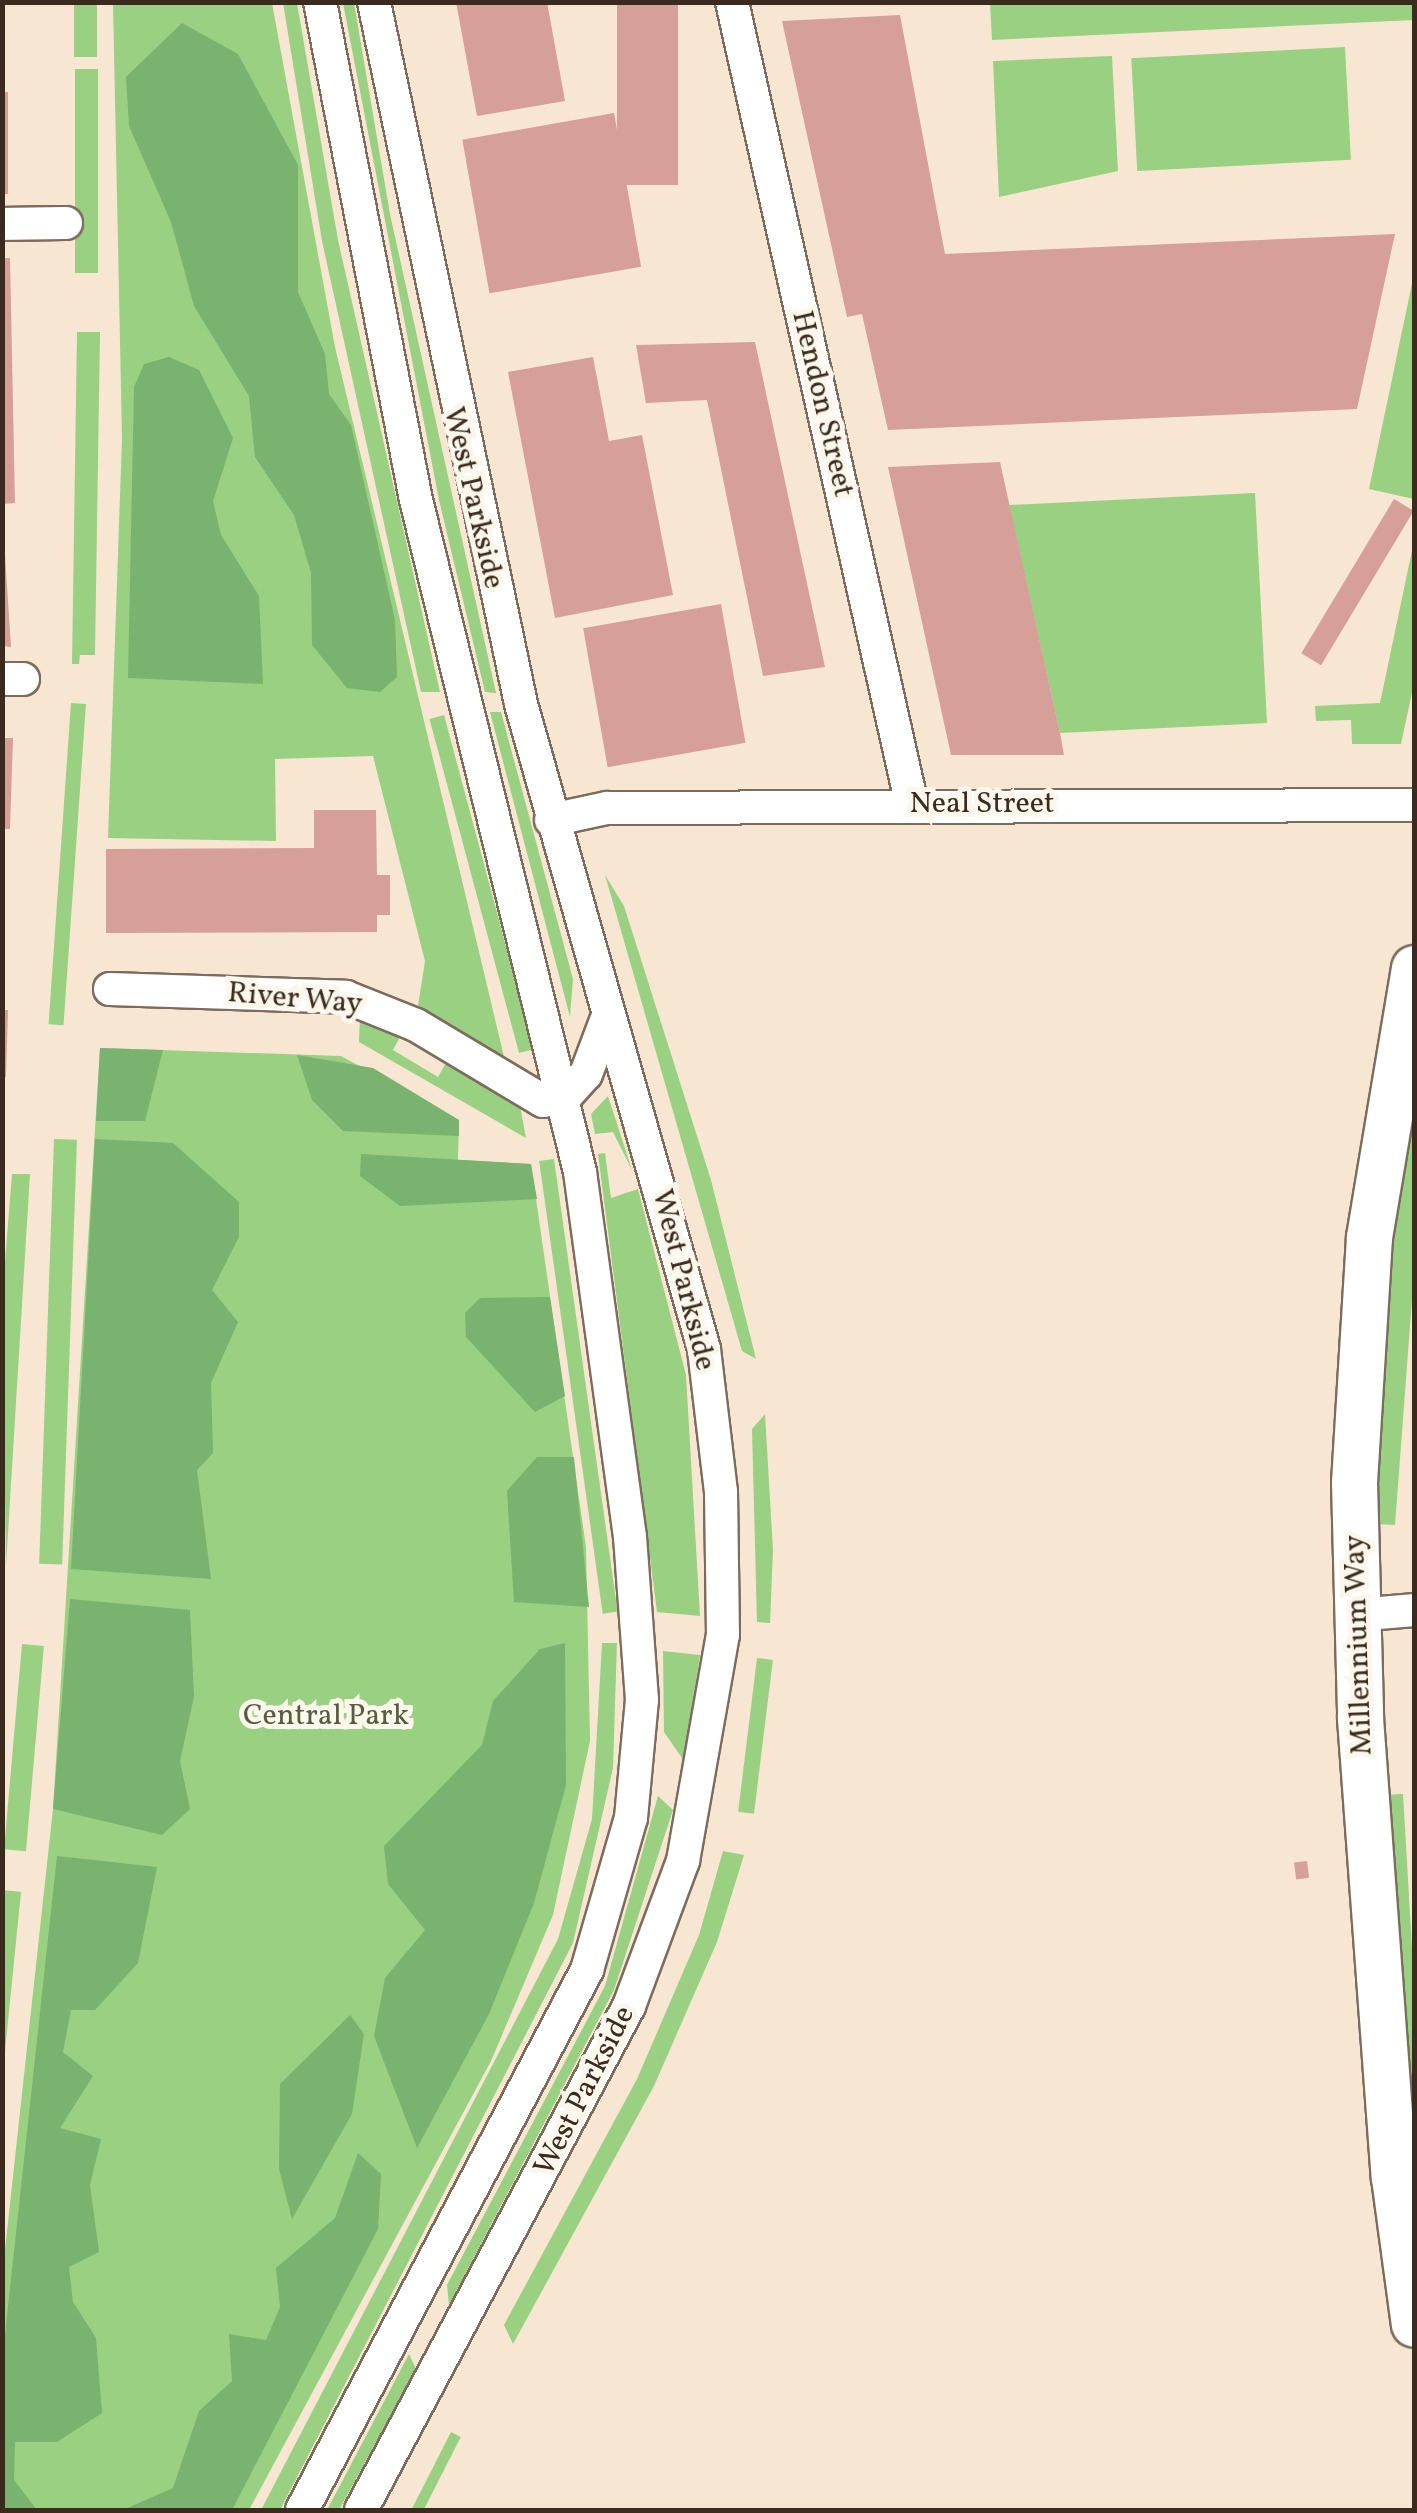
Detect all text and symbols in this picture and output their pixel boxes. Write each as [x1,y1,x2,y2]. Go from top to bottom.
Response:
street label: Hendon Street [783,307,861,501]
street label: West Parkside [435,404,511,592]
street label: Neal Street [909,786,1055,822]
street label: River Way [226,975,364,1023]
street label: West Parkside [643,1186,723,1374]
street label: Millennium Way [1337,1534,1381,1756]
park label: Central Park [243,1698,409,1734]
street label: West Parkside [527,2000,643,2182]

